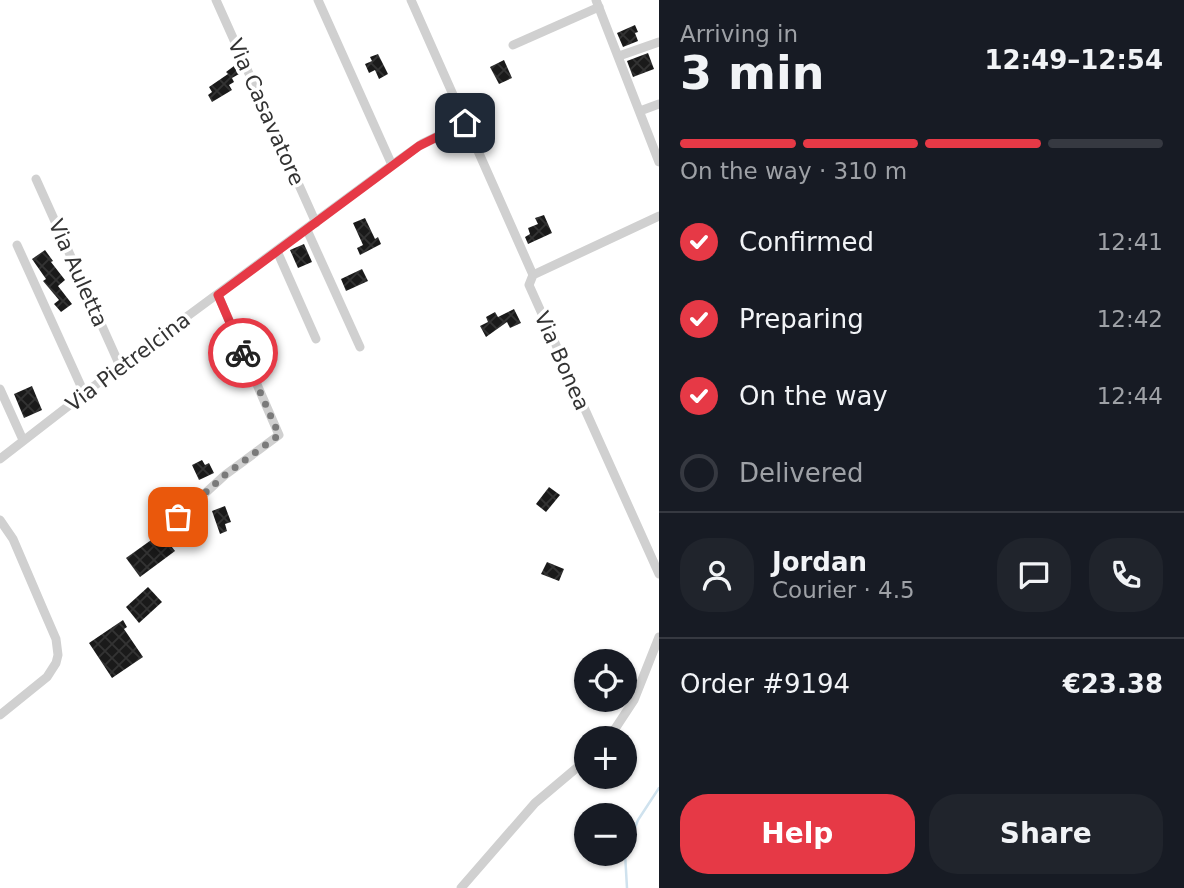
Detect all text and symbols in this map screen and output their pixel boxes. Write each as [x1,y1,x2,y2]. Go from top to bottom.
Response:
text: Arriving in [680,21,798,47]
street label: Via Casavatore [223,35,309,189]
text: 12:49–12:54 [984,45,1163,75]
text: 3 min [680,46,824,100]
pin [435,93,495,153]
icon: home [446,104,484,142]
text: On the way · 310 m [680,158,907,184]
street label: Via Auletta [44,216,112,330]
icon: check [680,223,718,261]
text: Confirmed [739,227,874,257]
text: 12:41 [1097,229,1163,255]
icon: check [680,300,718,338]
text: Preparing [739,304,864,334]
text: 12:42 [1097,306,1163,332]
street label: Via Pietrelcina [61,308,195,416]
street label: Via Bonea [530,308,594,414]
courier [208,318,278,388]
icon: bike [224,334,262,372]
icon: check [680,377,718,415]
text: On the way [739,381,888,411]
text: 12:44 [1097,383,1163,409]
text: Delivered [739,458,863,488]
pin [148,487,208,547]
icon: bag [159,498,197,536]
button: person [680,538,754,612]
button: chat [997,538,1071,612]
button: phone [1089,538,1163,612]
text: Jordan [772,547,867,577]
text: Courier · 4.5 [772,577,915,603]
map controls [574,649,637,866]
button: locate [574,649,637,712]
text: Order #9194 [680,669,850,699]
text: €23.38 [1063,669,1163,699]
button: + [574,726,637,789]
button: Help [680,794,915,874]
button: Share [929,794,1163,874]
button: − [574,803,637,866]

